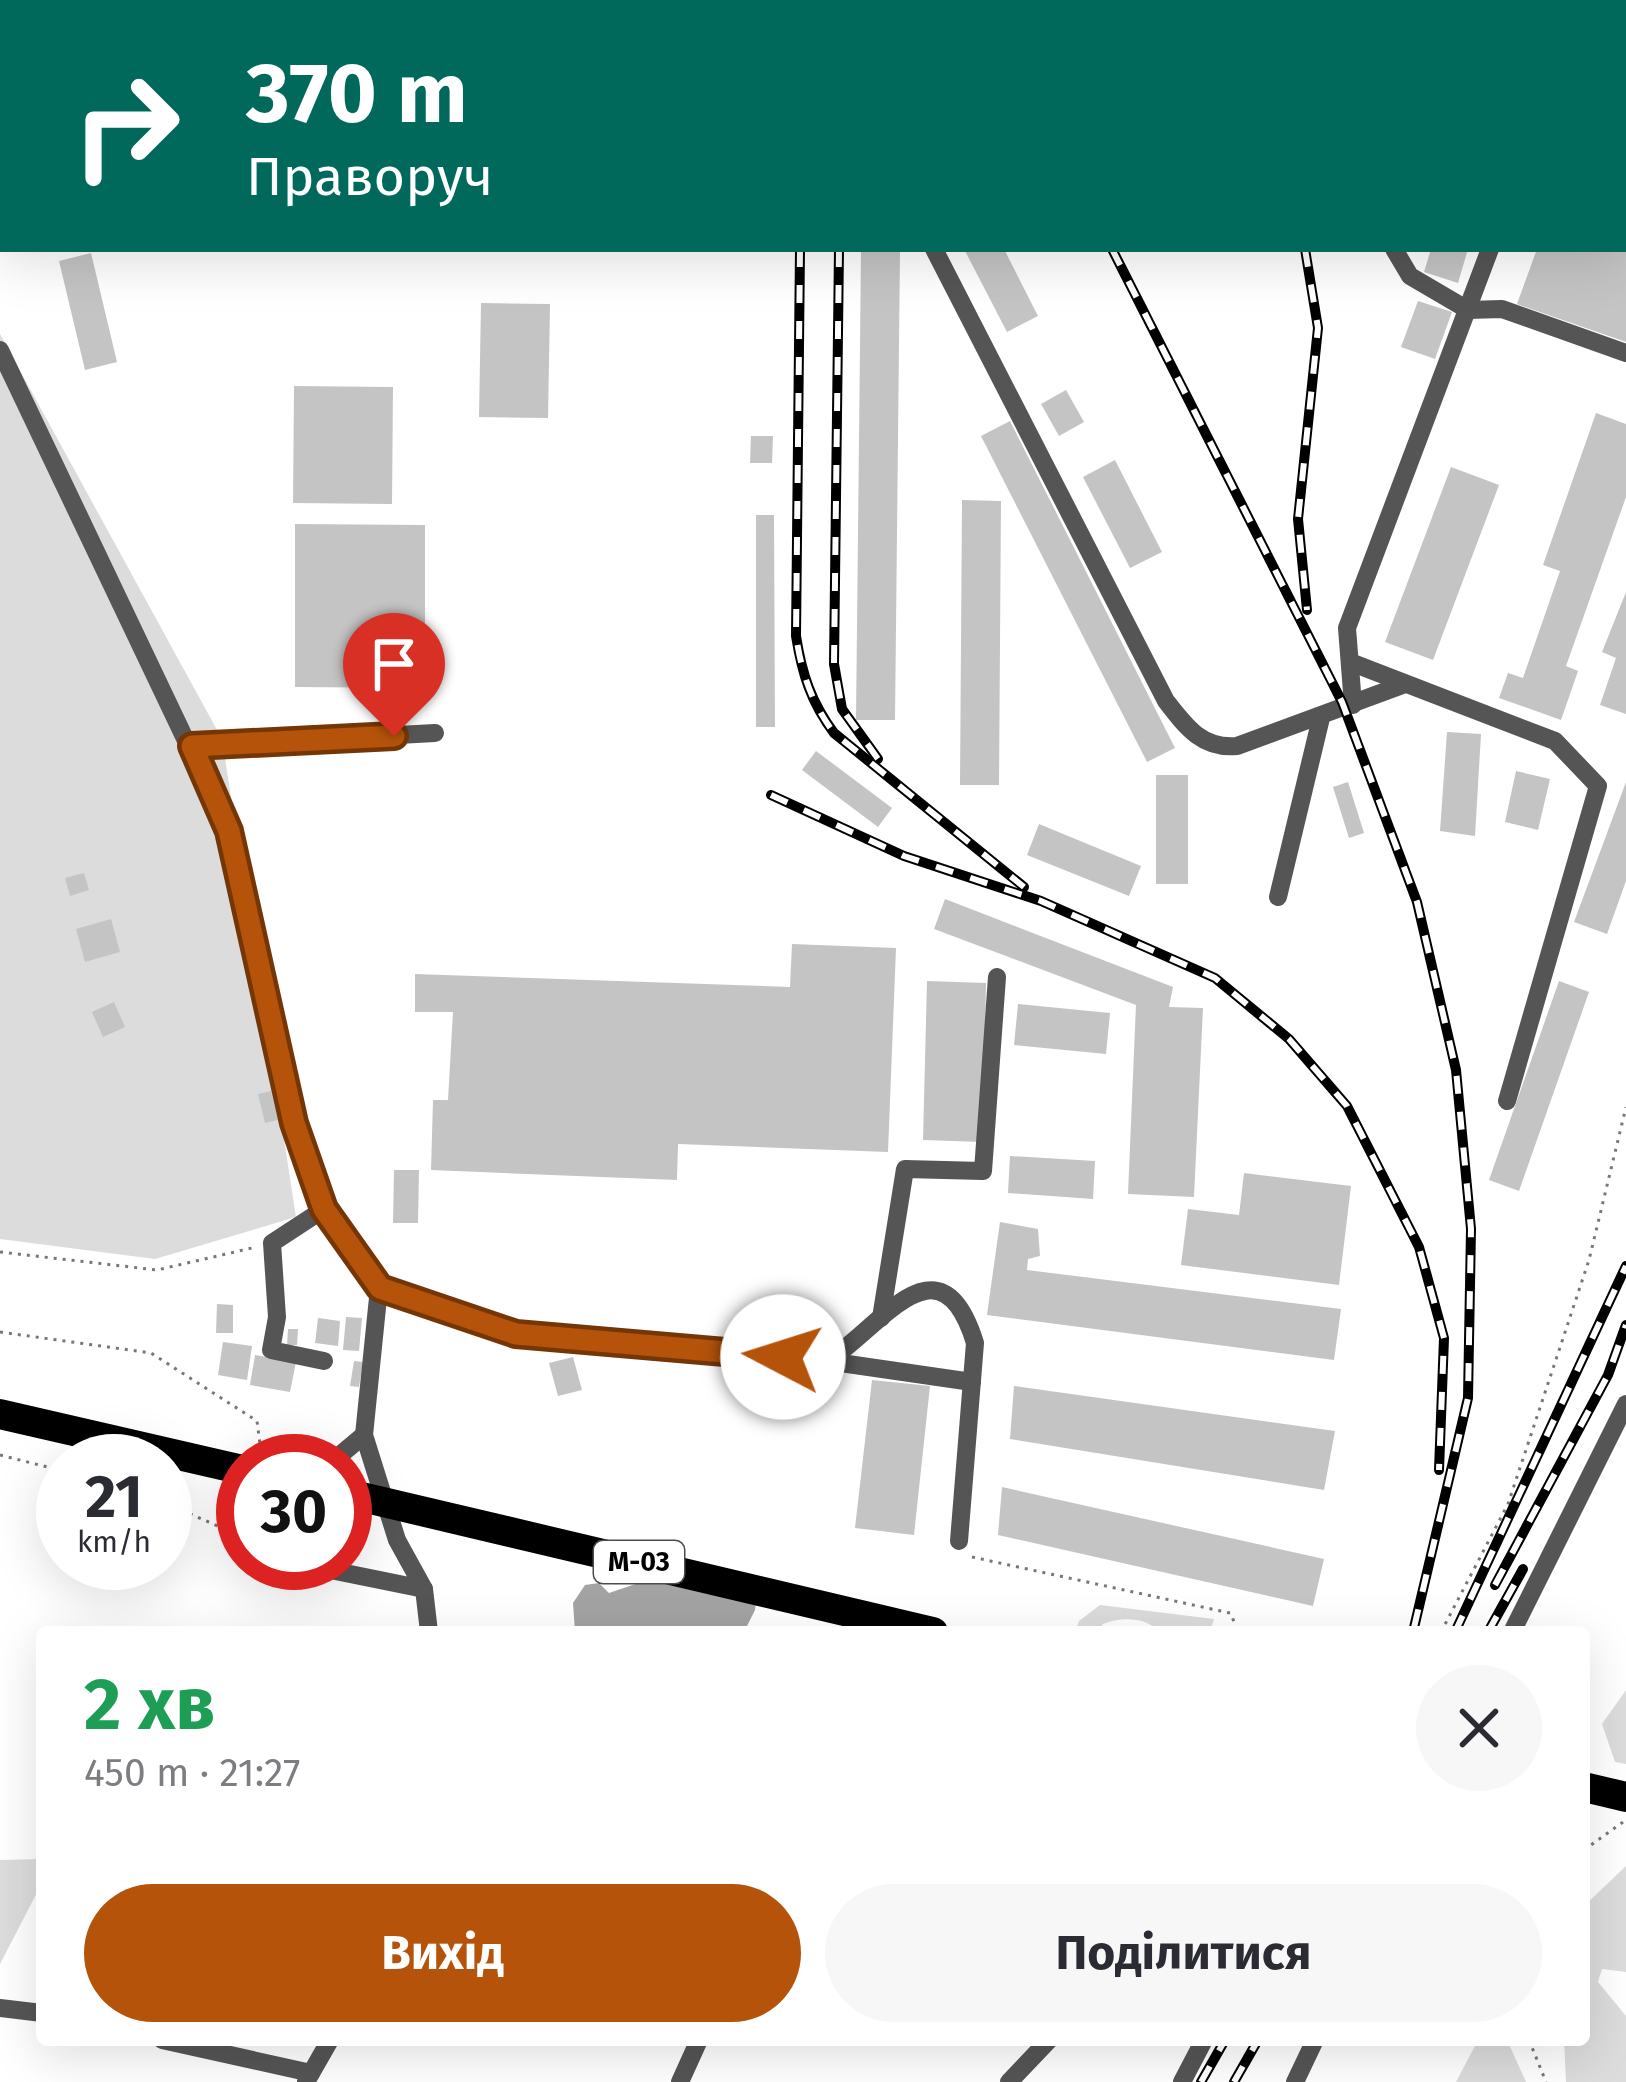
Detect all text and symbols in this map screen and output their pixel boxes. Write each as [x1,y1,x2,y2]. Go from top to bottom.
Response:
text: 370 m [246,43,468,144]
icon: right [48,48,204,204]
text: Праворуч [246,145,493,209]
pin [343,613,445,736]
icon: arrive [361,631,427,697]
position arrow [720,1294,846,1420]
speed limit sign: 30 [216,1434,372,1590]
text: 21 [85,1461,143,1533]
text: km/h [77,1524,151,1560]
road number: М-03 [594,1541,684,1583]
text: 2 хв [84,1662,215,1748]
button: close [1416,1665,1542,1791]
text: 450 m · 21:27 [84,1750,300,1796]
button: Вихід [84,1884,801,2022]
button: Поділитися [825,1884,1542,2022]

